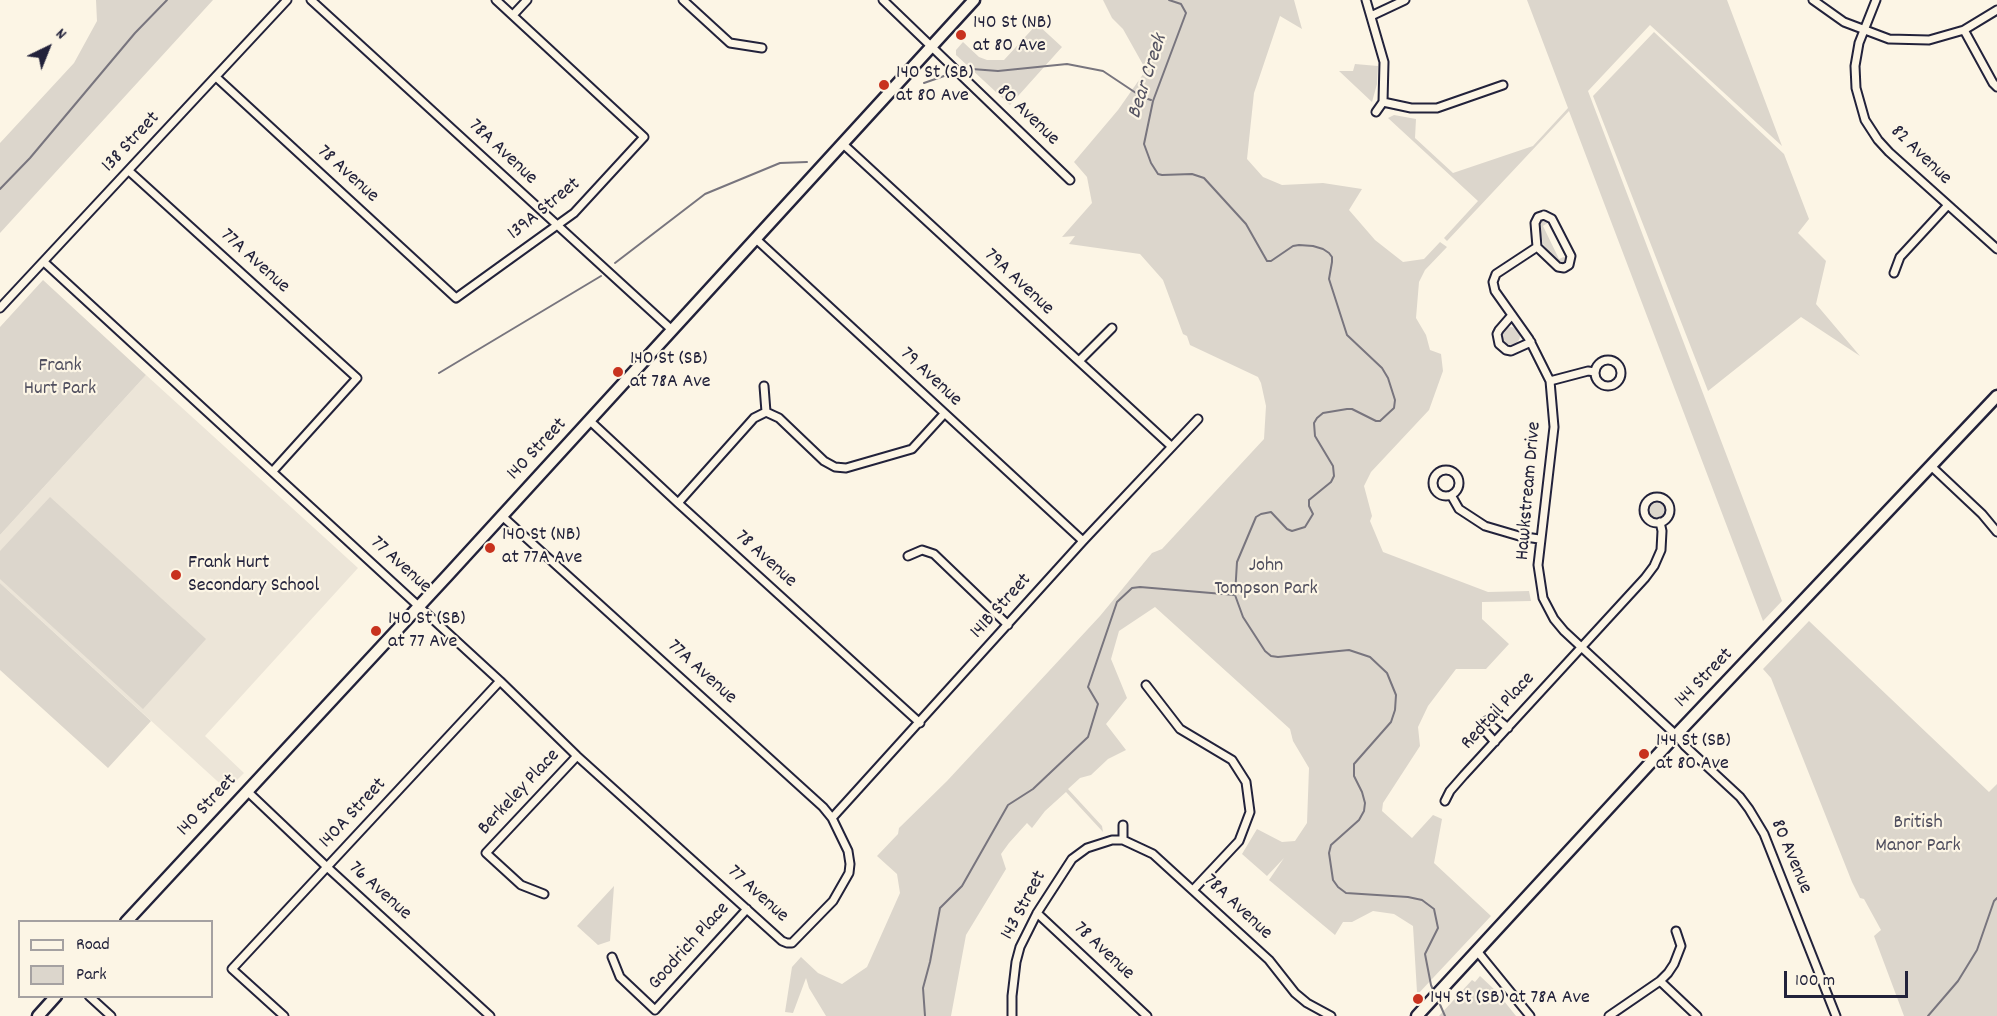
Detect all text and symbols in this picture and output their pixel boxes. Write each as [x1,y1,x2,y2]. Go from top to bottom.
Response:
place label: 140 St (NB) at 80 Ave [973,12,1051,59]
north arrow [18,18,78,78]
text: N [50,23,71,46]
marker: 140 St (NB) at 80 Ave [954,28,968,42]
water label: Bear Creek [1124,32,1174,122]
place label: 140 St (SB) at 80 Ave [896,62,973,109]
marker: 140 St (SB) at 80 Ave [877,78,891,92]
street label: 80 Avenue [991,80,1063,152]
street label: 138 Street [98,108,166,178]
street label: 78A Avenue [462,115,542,191]
street label: 82 Avenue [1884,121,1956,191]
street label: 78 Avenue [311,141,383,209]
street label: 139A Street [504,173,586,247]
street label: 77A Avenue [214,224,294,300]
street label: 79A Avenue [978,245,1058,321]
street label: 79 Avenue [894,343,966,413]
place label: 140 St (SB) at 78A Ave [630,348,711,395]
park label: Frank Hurt Park [24,355,96,402]
marker: 140 St (SB) at 78A Ave [611,365,625,379]
street label: 140 Street [503,414,573,486]
street label: Hawkstream Drive [1512,421,1548,561]
place label: 140 St (NB) at 77A Ave [502,524,582,571]
street label: 78 Avenue [729,526,801,594]
street label: 77 Avenue [364,532,436,600]
marker: 140 St (NB) at 77A Ave [483,541,497,555]
place label: Frank Hurt Secondary School [188,552,319,599]
park label: John Tompson Park [1214,555,1318,602]
marker: Frank Hurt Secondary School [169,568,183,582]
street label: 141B Street [966,569,1038,645]
place label: 140 St (SB) at 77 Ave [388,608,465,655]
marker: 140 St (SB) at 77 Ave [369,624,383,638]
street label: 77A Avenue [661,635,741,711]
street label: 144 Street [1671,644,1739,714]
street label: Redtail Place [1457,668,1541,756]
place label: 144 St (SB) at 80 Ave [1656,730,1731,777]
street label: Berkeley Place [474,745,566,841]
marker: 144 St (SB) at 80 Ave [1637,747,1651,761]
street label: 140 Street [173,770,243,842]
street label: 140A Street [315,774,393,854]
park label: British Manor Park [1875,812,1961,859]
street label: 80 Avenue [1764,816,1816,898]
street label: 76 Avenue [342,857,416,927]
street label: 77 Avenue [721,861,793,929]
street label: 143 Street [997,867,1053,945]
street label: 78A Avenue [1197,870,1277,946]
street label: Goodrich Place [644,898,736,996]
street label: 78 Avenue [1067,918,1139,986]
legend [18,920,213,998]
text: Road [76,933,110,958]
scale bar [1787,959,1912,997]
text: Park [76,963,107,988]
text: 100 m [1795,969,1835,994]
place label: 144 St (SB) at 78A Ave [1430,987,1590,1011]
marker: 144 St (SB) at 78A Ave [1411,992,1425,1006]

